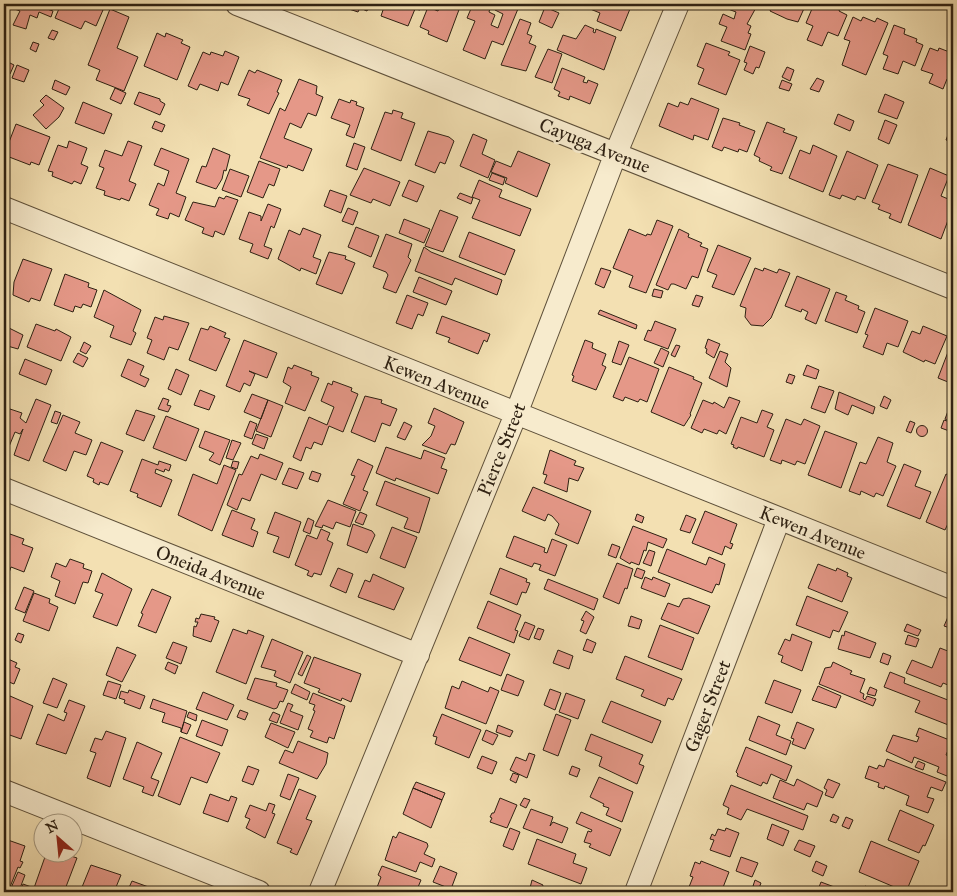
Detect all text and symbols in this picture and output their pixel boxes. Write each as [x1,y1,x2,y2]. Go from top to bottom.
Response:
street label: Cayuga Avenue [536,113,654,179]
street label: Kewen Avenue [380,351,493,414]
street label: Pierce Street [472,399,531,499]
street label: Kewen Avenue [756,501,869,564]
street label: Oneida Avenue [152,540,269,605]
street label: Gager Street [679,656,737,756]
north arrow [32,814,82,864]
text: N [43,817,62,837]

